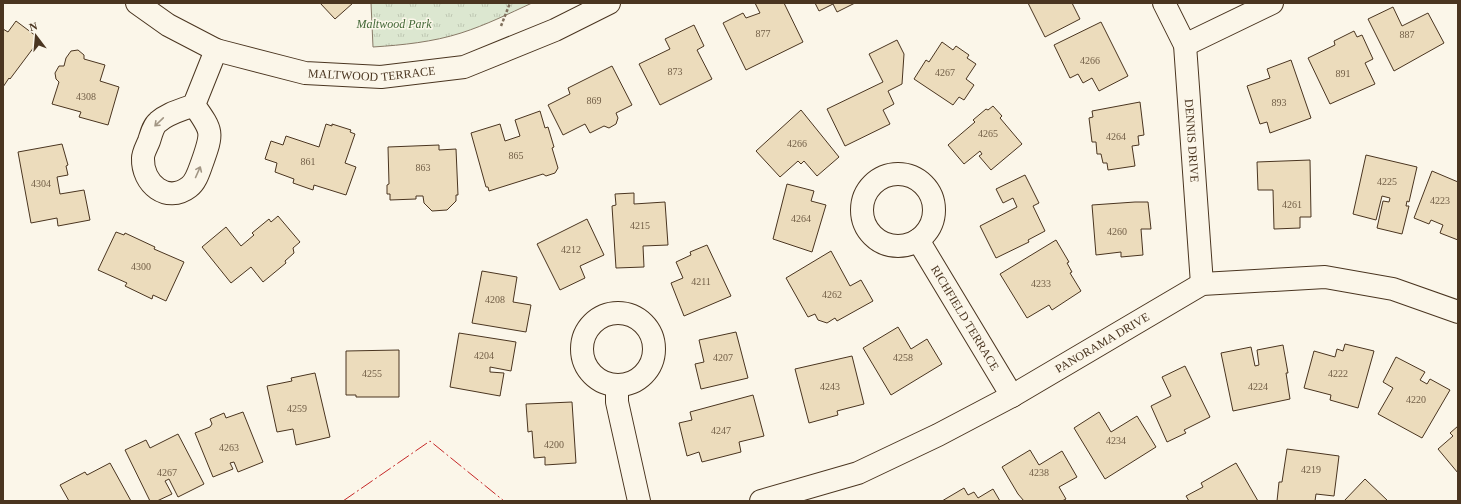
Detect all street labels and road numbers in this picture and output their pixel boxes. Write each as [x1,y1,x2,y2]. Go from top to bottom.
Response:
street label: MALTWOOD TERRACE [308,64,436,84]
street label: DENNIS DRIVE [1182,99,1202,183]
street label: RICHFIELD TERRACE [928,263,1002,373]
street label: PANORAMA DRIVE [1053,310,1152,376]

